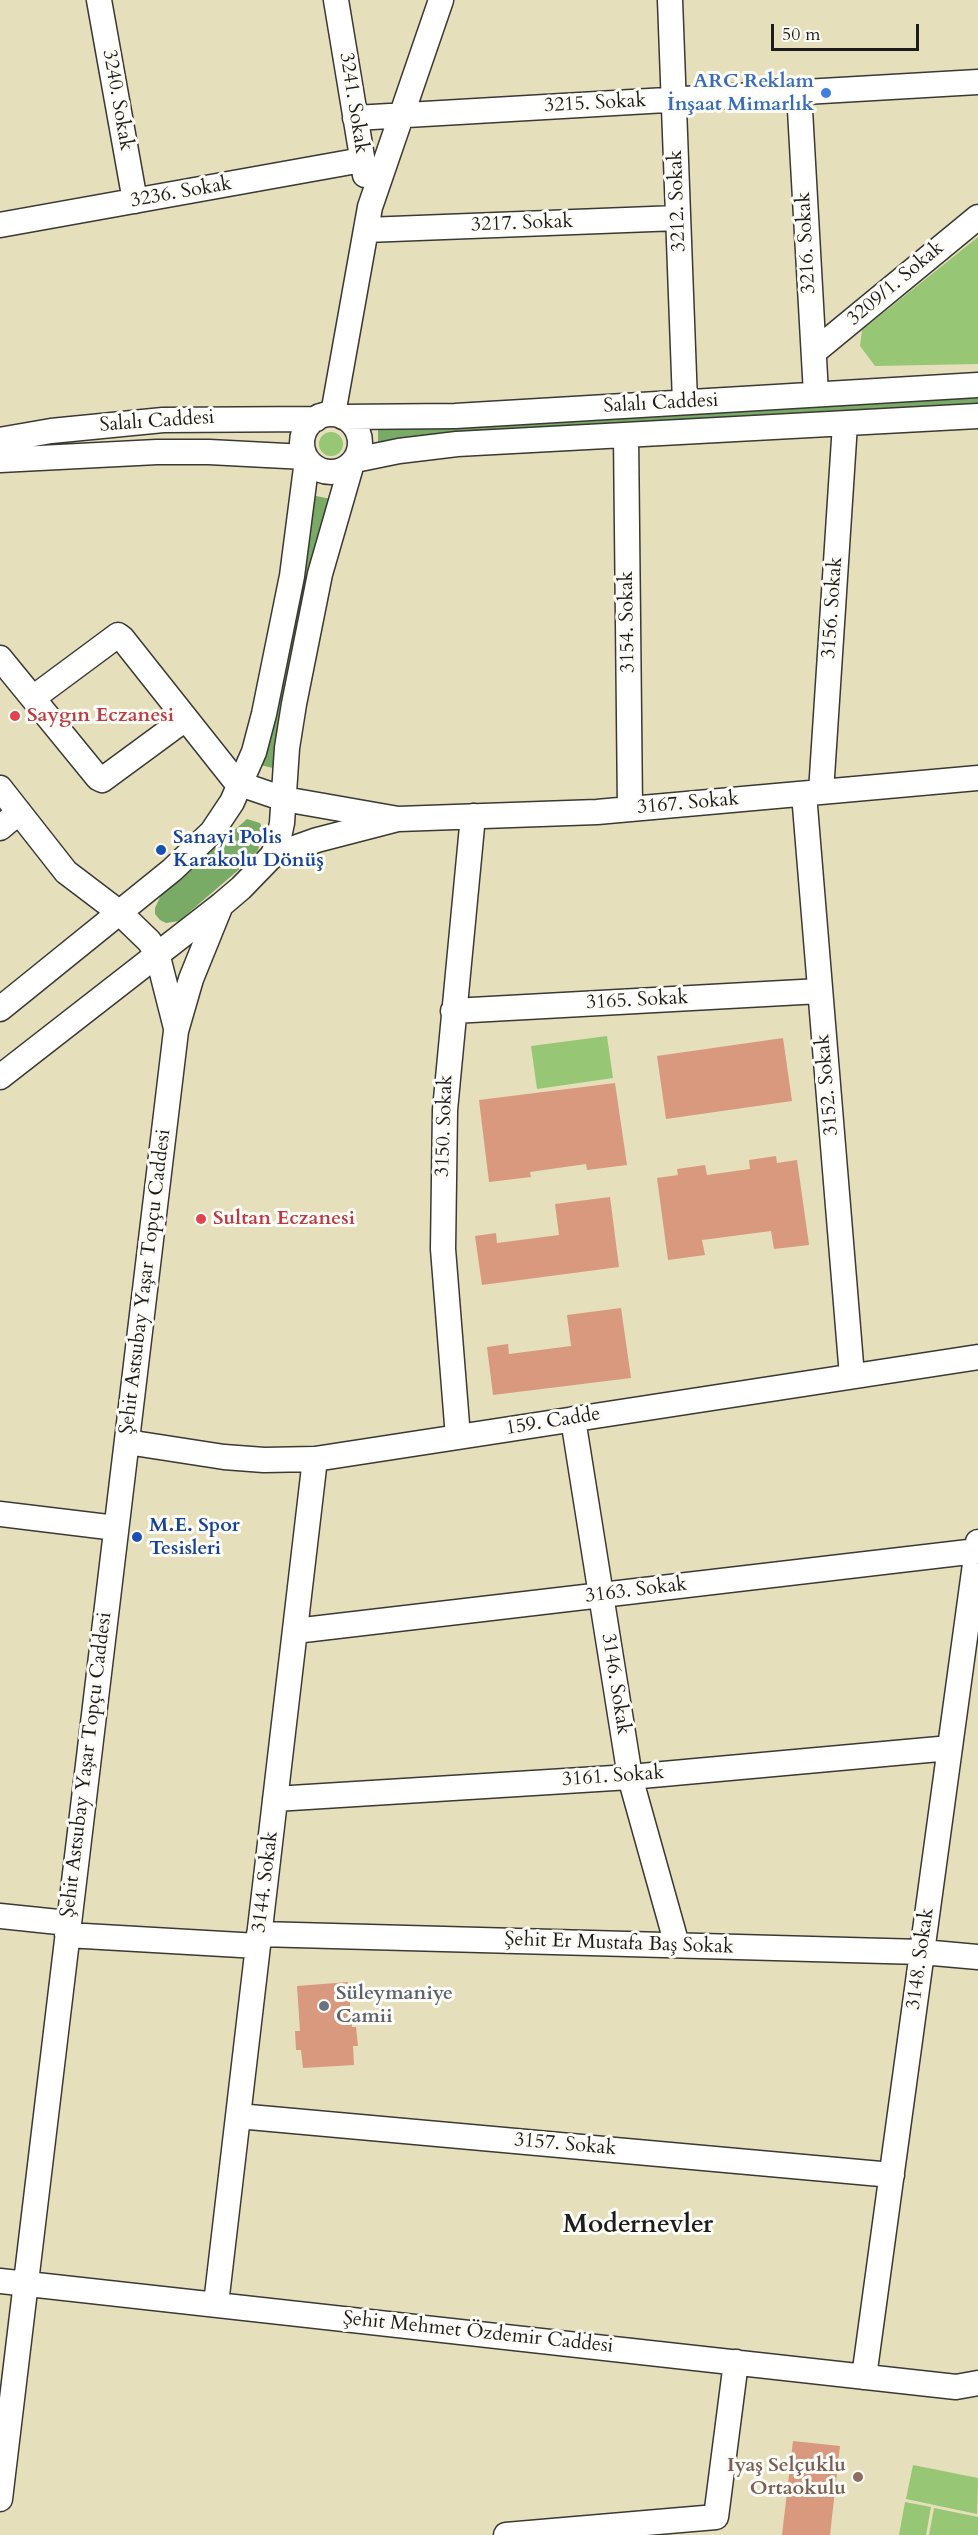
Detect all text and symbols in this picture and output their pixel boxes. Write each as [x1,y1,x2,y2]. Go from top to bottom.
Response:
scale bar [774,12,922,50]
text: 50 m [782,22,821,47]
street label: 3240. Sokak [96,48,138,152]
street label: 3241. Sokak [333,51,373,155]
place label: ARC Reklam İnşaat Mimarlık [667,70,814,117]
marker: ARC Reklam İnşaat Mimarlık [819,86,833,100]
street label: 3215. Sokak [543,89,647,119]
street label: 3212. Sokak [664,149,692,253]
street label: 3236. Sokak [129,172,233,214]
street label: 3216. Sokak [792,191,822,295]
street label: 3217. Sokak [470,210,574,238]
street label: 3209/1. Sokak [843,237,949,331]
street label: Salalı Caddesi [603,389,719,419]
street label: Salalı Caddesi [99,406,215,438]
street label: 3156. Sokak [817,556,849,660]
street label: 3154. Sokak [615,571,641,673]
place label: Saygın Eczanesi [27,704,174,728]
marker: Saygın Eczanesi [8,709,22,723]
street label: 3167. Sokak [636,788,740,820]
place label: Sanayi Polis Karakolu Dönüş [173,826,324,873]
marker: Sanayi Polis Karakolu Dönüş [154,843,168,857]
street label: 3165. Sokak [585,986,689,1016]
street label: 3152. Sokak [812,1033,844,1137]
street label: 3150. Sokak [431,1074,459,1178]
street label: Şehit Astsubay Yaşar Topçu Caddesi [115,1128,177,1436]
place label: Sultan Eczanesi [213,1207,355,1231]
marker: Sultan Eczanesi [194,1212,208,1226]
street label: 159. Cadde [504,1403,602,1441]
place label: M.E. Spor Tesisleri [149,1514,240,1561]
marker: M.E. Spor Tesisleri [130,1530,144,1544]
street label: 3163. Sokak [584,1573,688,1609]
street label: Şehit Astsubay Yaşar Topçu Caddesi [56,1611,118,1919]
street label: 3146. Sokak [595,1632,635,1736]
street label: 3161. Sokak [561,1761,665,1793]
street label: 3144. Sokak [248,1830,284,1934]
street label: 3148. Sokak [902,1907,940,2011]
street label: Şehit Er Mustafa Baş Sokak [504,1928,734,1960]
place label: Süleymaniye Camii [336,1982,453,2029]
marker: Süleymaniye Camii [317,1999,331,2013]
street label: 3157. Sokak [513,2129,617,2161]
district label: Modernevler [563,2210,713,2242]
street label: Şehit Mehmet Özdemir Caddesi [342,2307,614,2359]
place label: Iyaş Selçuklu Ortaokulu [727,2454,846,2501]
marker: Iyaş Selçuklu Ortaokulu [851,2470,865,2484]

